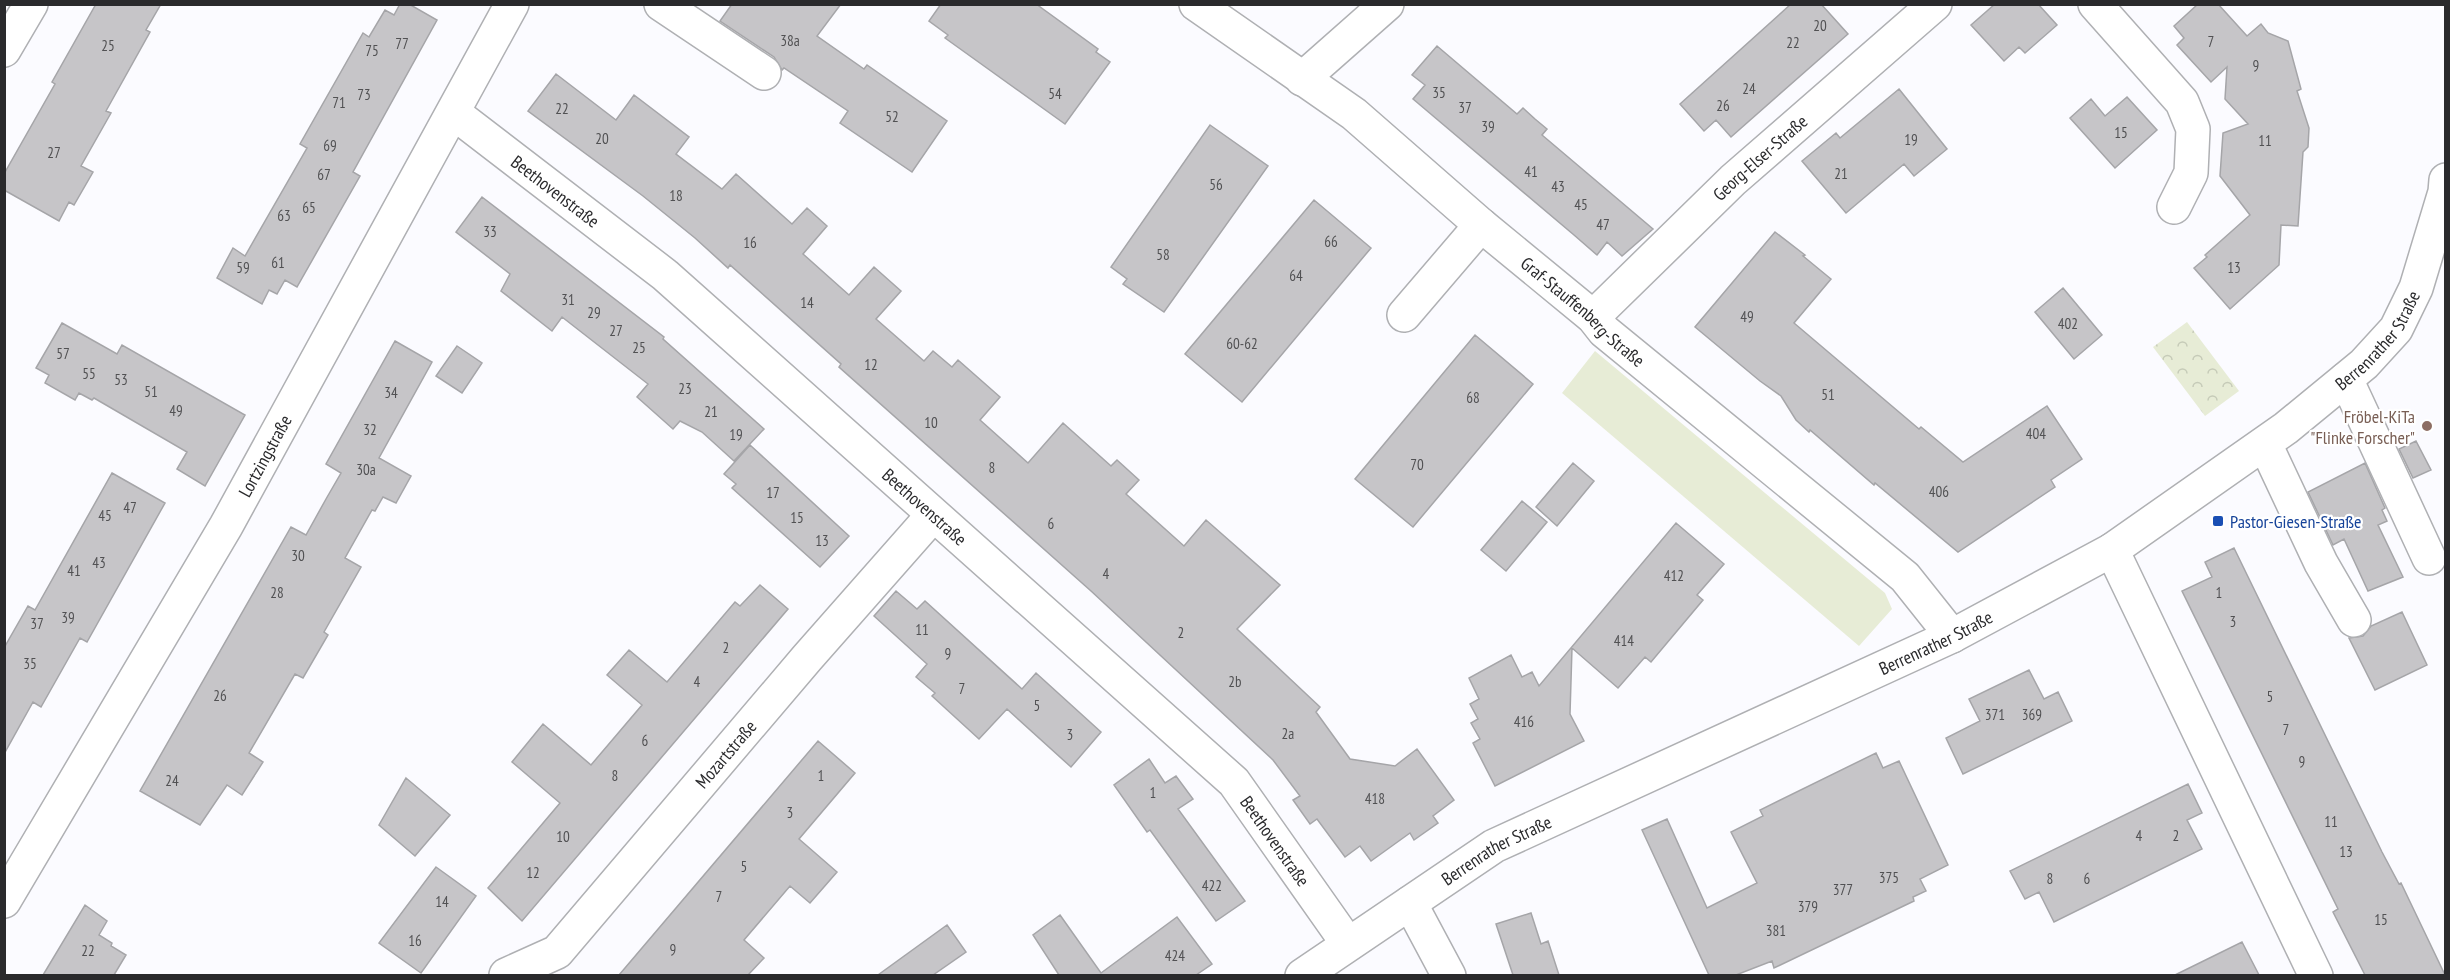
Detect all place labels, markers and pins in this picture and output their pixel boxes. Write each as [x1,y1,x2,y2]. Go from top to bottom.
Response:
place label: Fröbel-KiTa "Flinke Forscher" [2310,405,2415,449]
marker: Fröbel-KiTa "Flinke Forscher" [2420,419,2434,433]
place label: Pastor-Giesen-Straße [2230,510,2362,533]
marker: Pastor-Giesen-Straße [2211,514,2225,528]

